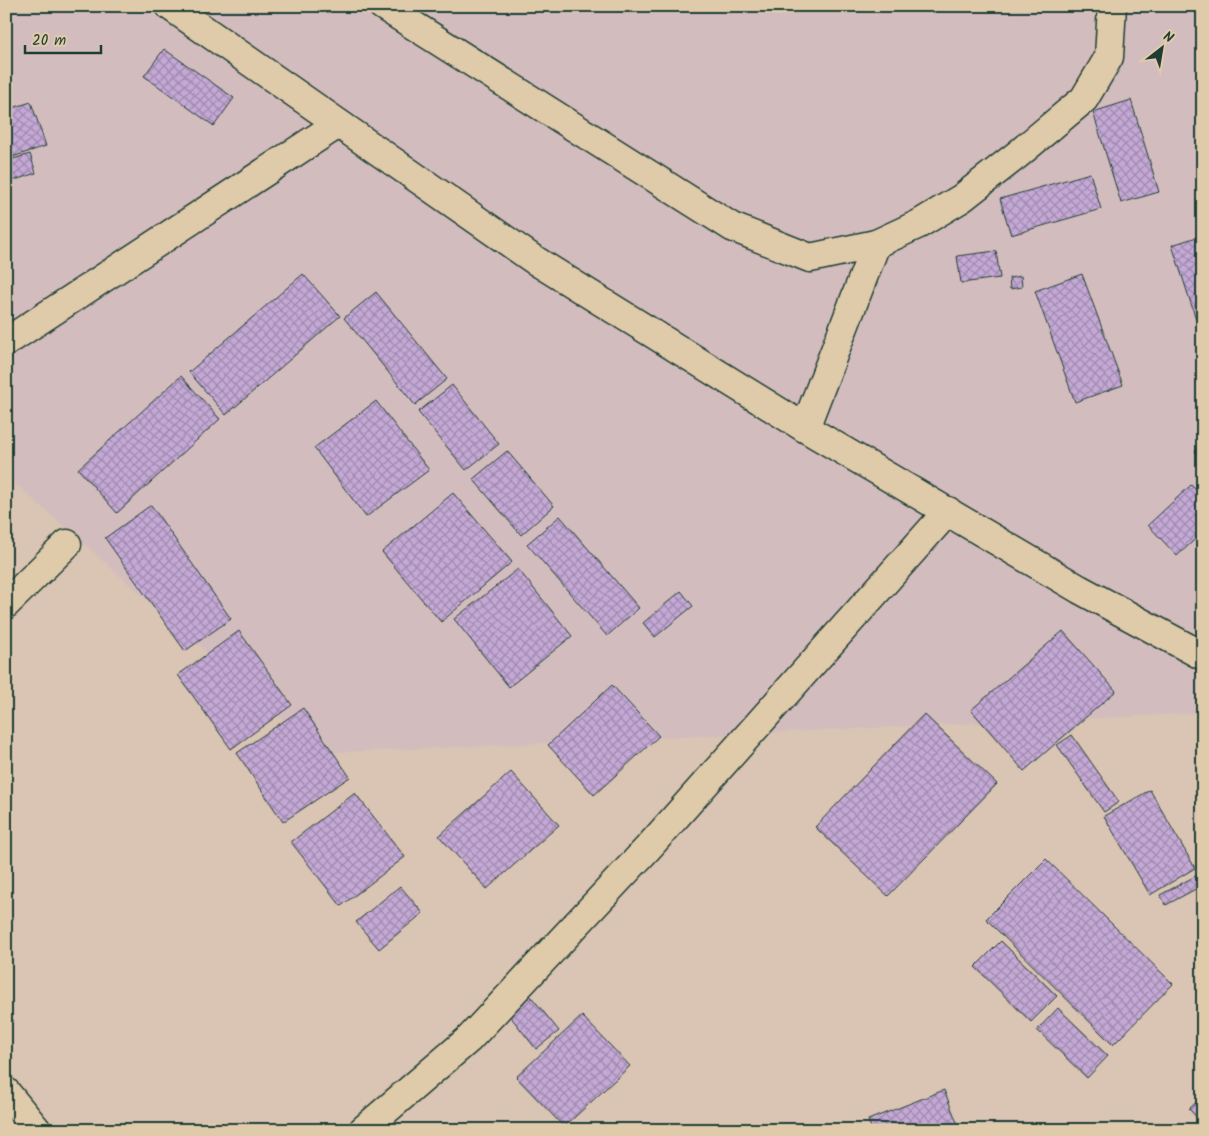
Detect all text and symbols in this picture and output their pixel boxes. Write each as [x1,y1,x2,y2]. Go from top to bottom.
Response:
scale bar [25,22,101,54]
north arrow [1136,22,1186,72]
text: N [1159,26,1178,50]
text: 20 m [32,29,66,53]

